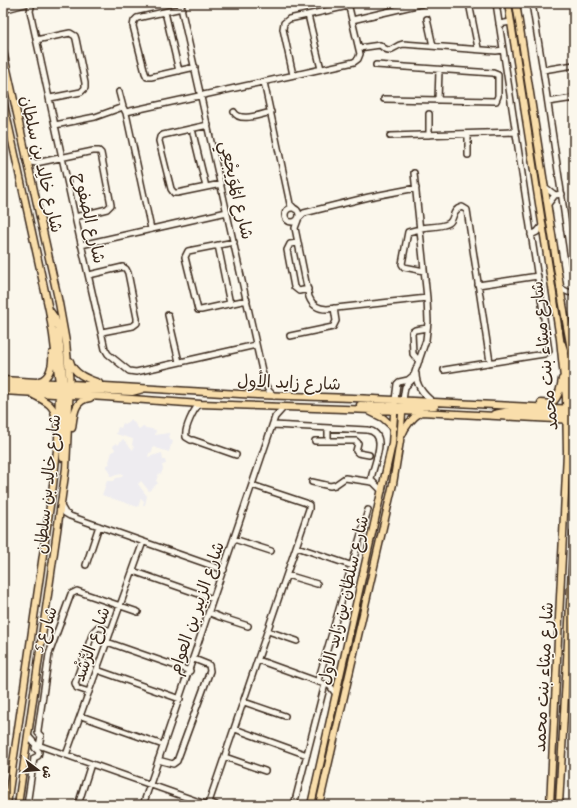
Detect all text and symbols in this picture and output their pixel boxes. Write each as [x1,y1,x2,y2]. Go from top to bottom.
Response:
street label: شارع خالِد بن سلطان [15,93,68,235]
street label: شارع المُوَيجْعِي [211,139,258,242]
street label: شارع الصفوح [68,171,110,266]
street label: شارع ميثاء بنت محمد [526,280,564,432]
street label: شارع زايد الأول [237,369,341,396]
street label: شارع خالِد بن سلطان [30,413,66,555]
street label: شارع سلطان بن زايد الأول [313,513,374,687]
street label: شارع الزبير بن العوام [164,539,232,678]
street label: شارع ميثاء بنت محمد [529,601,559,753]
street label: شارع 5 [27,604,63,657]
street label: شارع الرُّشْد [68,604,116,685]
north arrow [18,750,58,790]
text: ش [39,765,56,781]

